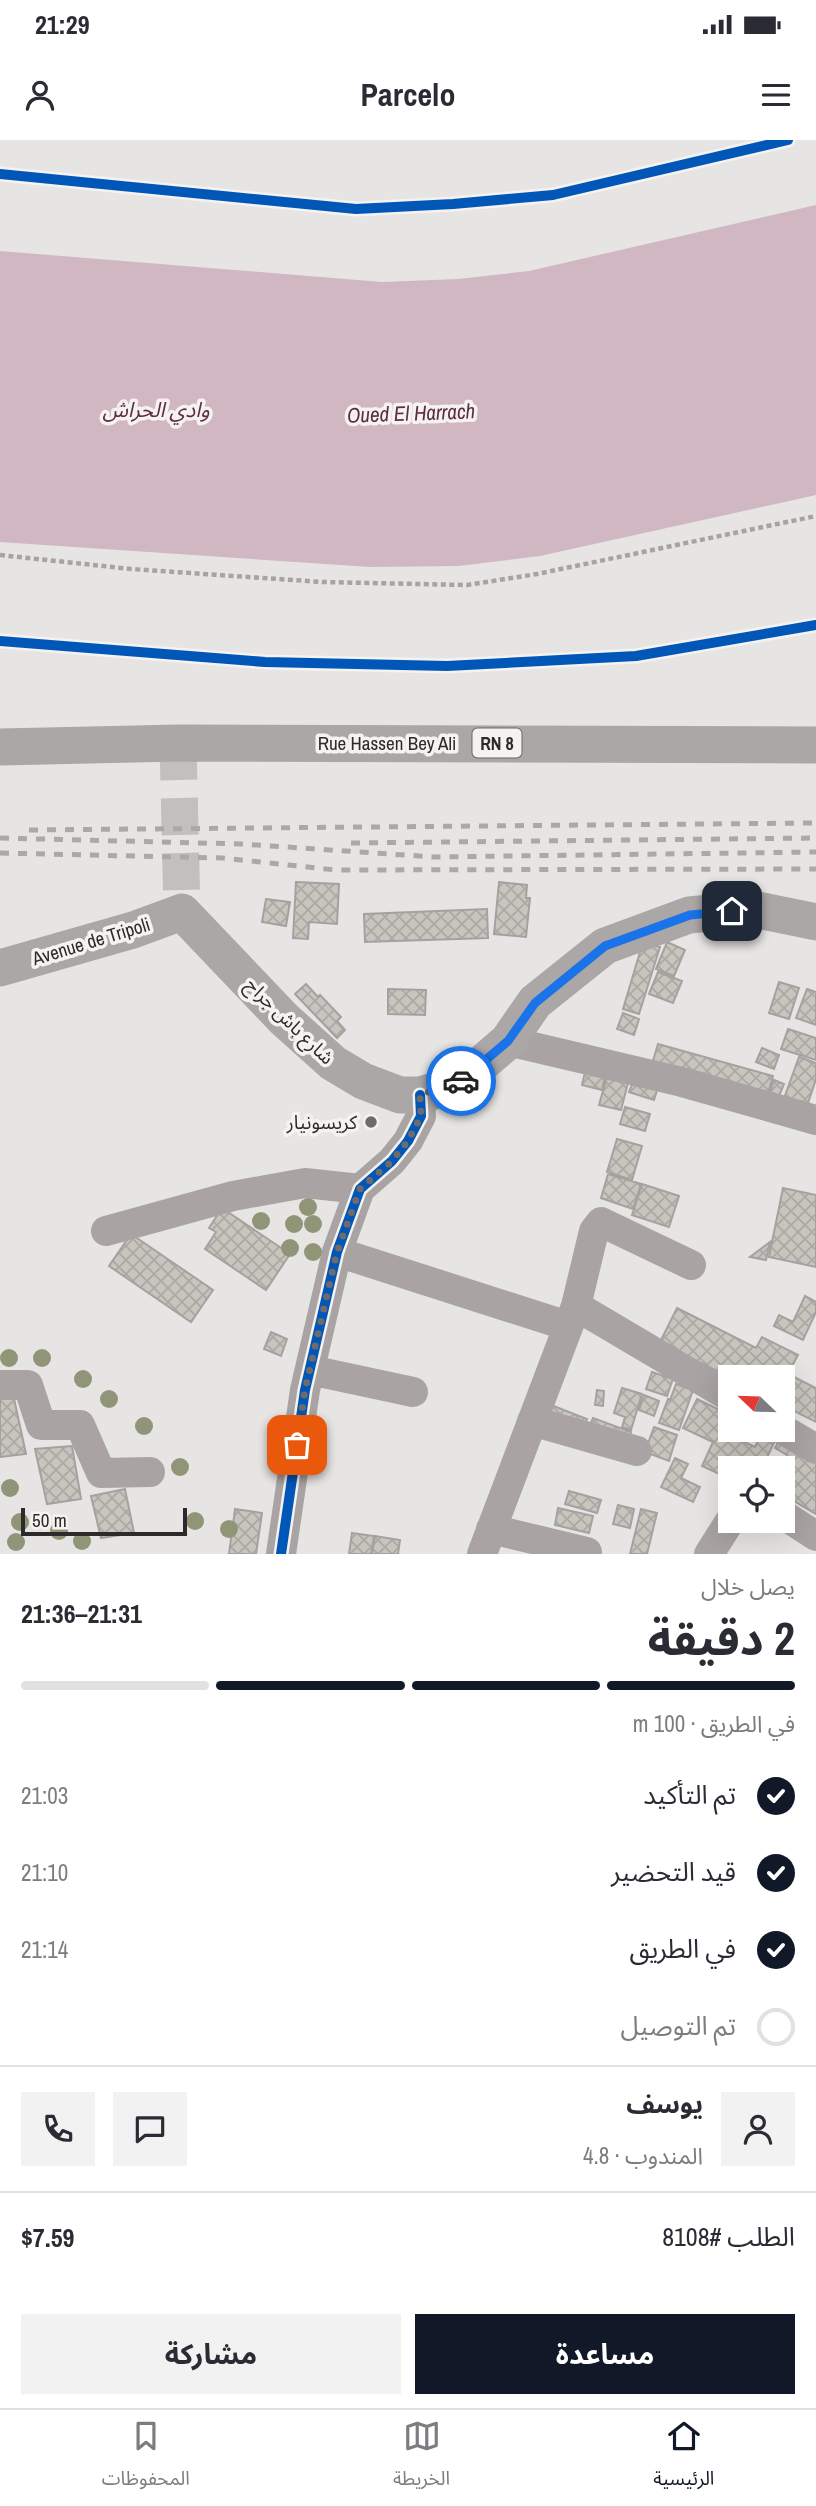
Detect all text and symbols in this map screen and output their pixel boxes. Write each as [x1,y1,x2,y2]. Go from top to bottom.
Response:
text: 21:29 [35,7,90,42]
text: Parcelo [361,73,455,116]
icon: person [21,76,59,114]
icon: menu [757,76,795,114]
water label: وادي الحراش [102,395,210,425]
water label: Oued El Harrach [346,396,476,430]
road number: RN 8 [472,728,522,758]
street label: Rue Hassen Bey Ali [318,730,456,756]
pin [702,881,762,941]
icon: home [713,892,751,930]
street label: Avenue de Tripoli [28,911,153,972]
street label: شارع باش جراح [239,972,340,1071]
courier [426,1046,496,1116]
icon: car [442,1062,480,1100]
place label: كريسونيار [286,1109,358,1135]
marker: كريسونيار [363,1114,379,1130]
north arrow [718,1365,794,1442]
map controls [718,1365,795,1533]
pin [267,1415,327,1475]
icon: bag [278,1426,316,1464]
button: locate [718,1456,795,1533]
scale bar [21,1505,187,1537]
text: 50 m [32,1507,67,1533]
text: يصل خلال [701,1571,795,1602]
text: 21:31–21:36 [21,1596,142,1631]
text: 2 دقيقة [648,1607,795,1669]
text: في الطريق · 100 m [633,1708,795,1739]
text: تم التأكيد [643,1777,736,1812]
icon: check [757,1777,795,1815]
text: 21:03 [21,1780,68,1811]
text: قيد التحضير [611,1854,736,1889]
icon: check [757,1854,795,1892]
text: 21:10 [21,1857,68,1888]
text: في الطريق [630,1931,736,1966]
icon: check [757,1931,795,1969]
text: 21:14 [21,1934,68,1965]
text: تم التوصيل [621,2008,736,2043]
text: يوسف [626,2086,703,2121]
button: phone [21,2092,95,2166]
button: chat [113,2092,187,2166]
button: person [721,2092,795,2166]
text: المندوب · 4.8 [583,2140,703,2171]
text: الطلب #8108 [662,2219,795,2254]
text: $7.59 [21,2220,74,2255]
button: مشاركة [21,2314,401,2394]
button: مساعدة [415,2314,795,2394]
tab: المحفوظات [102,2417,190,2499]
tab: الخريطة [393,2417,450,2499]
tab: الرئيسية [653,2417,714,2499]

